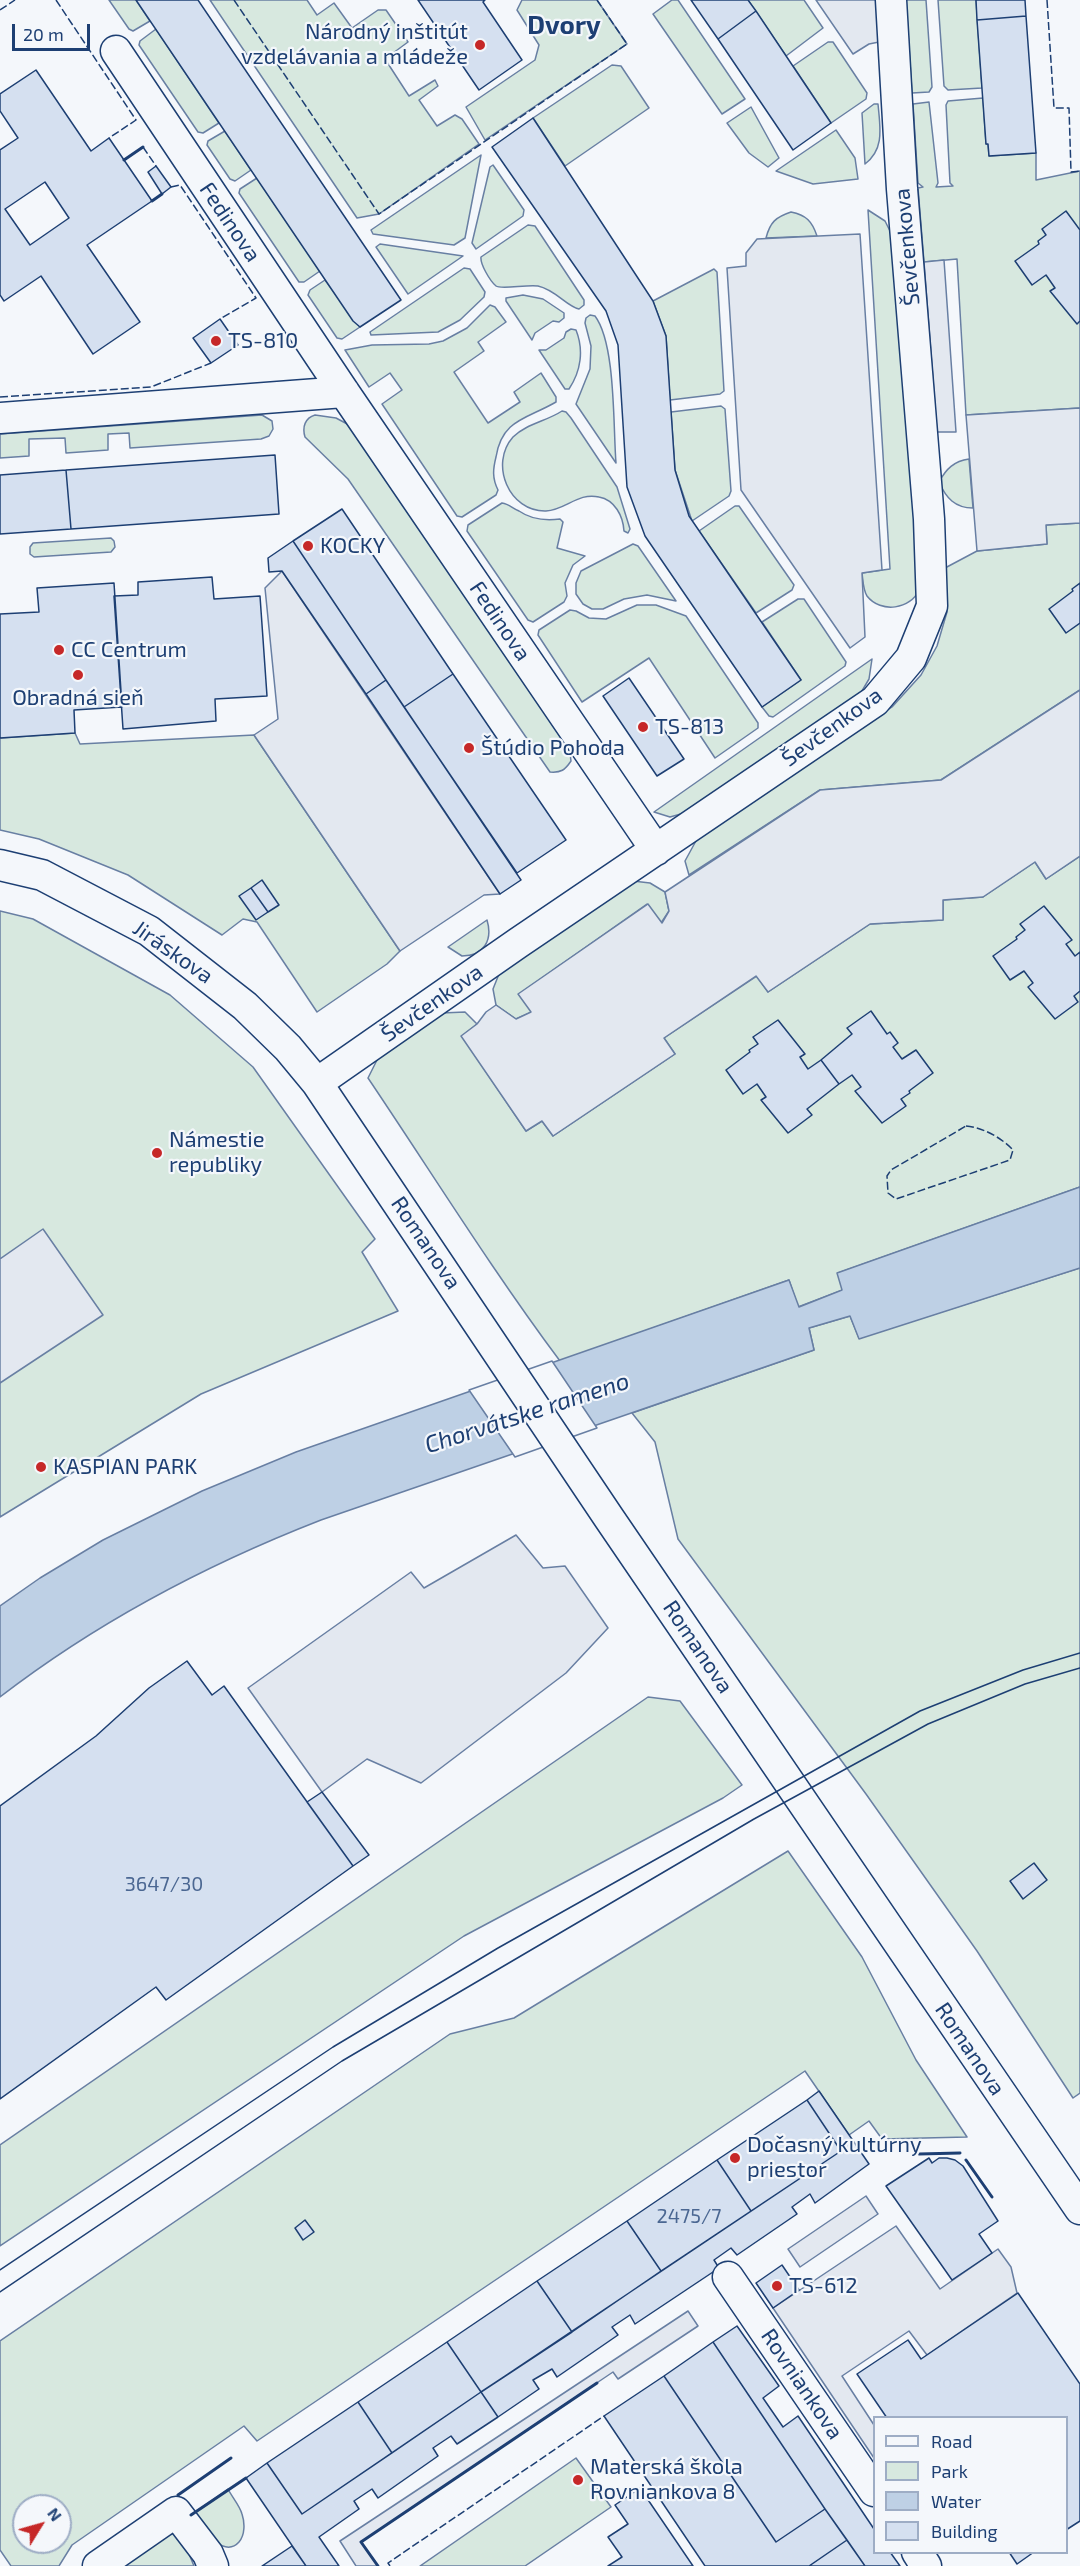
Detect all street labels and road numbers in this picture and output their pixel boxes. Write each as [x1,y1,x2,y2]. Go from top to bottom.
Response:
street label: Fedinova [194,177,266,267]
street label: Ševčenkova [889,187,925,307]
street label: Fedinova [464,576,536,666]
street label: Ševčenkova [777,682,887,772]
street label: Jiráskova [128,915,218,989]
street label: Ševčenkova [376,958,488,1048]
street label: Romanova [385,1192,467,1294]
street label: Romanova [657,1596,739,1698]
street label: Romanova [929,1998,1011,2100]
street label: Rovniankova [755,2324,849,2444]

